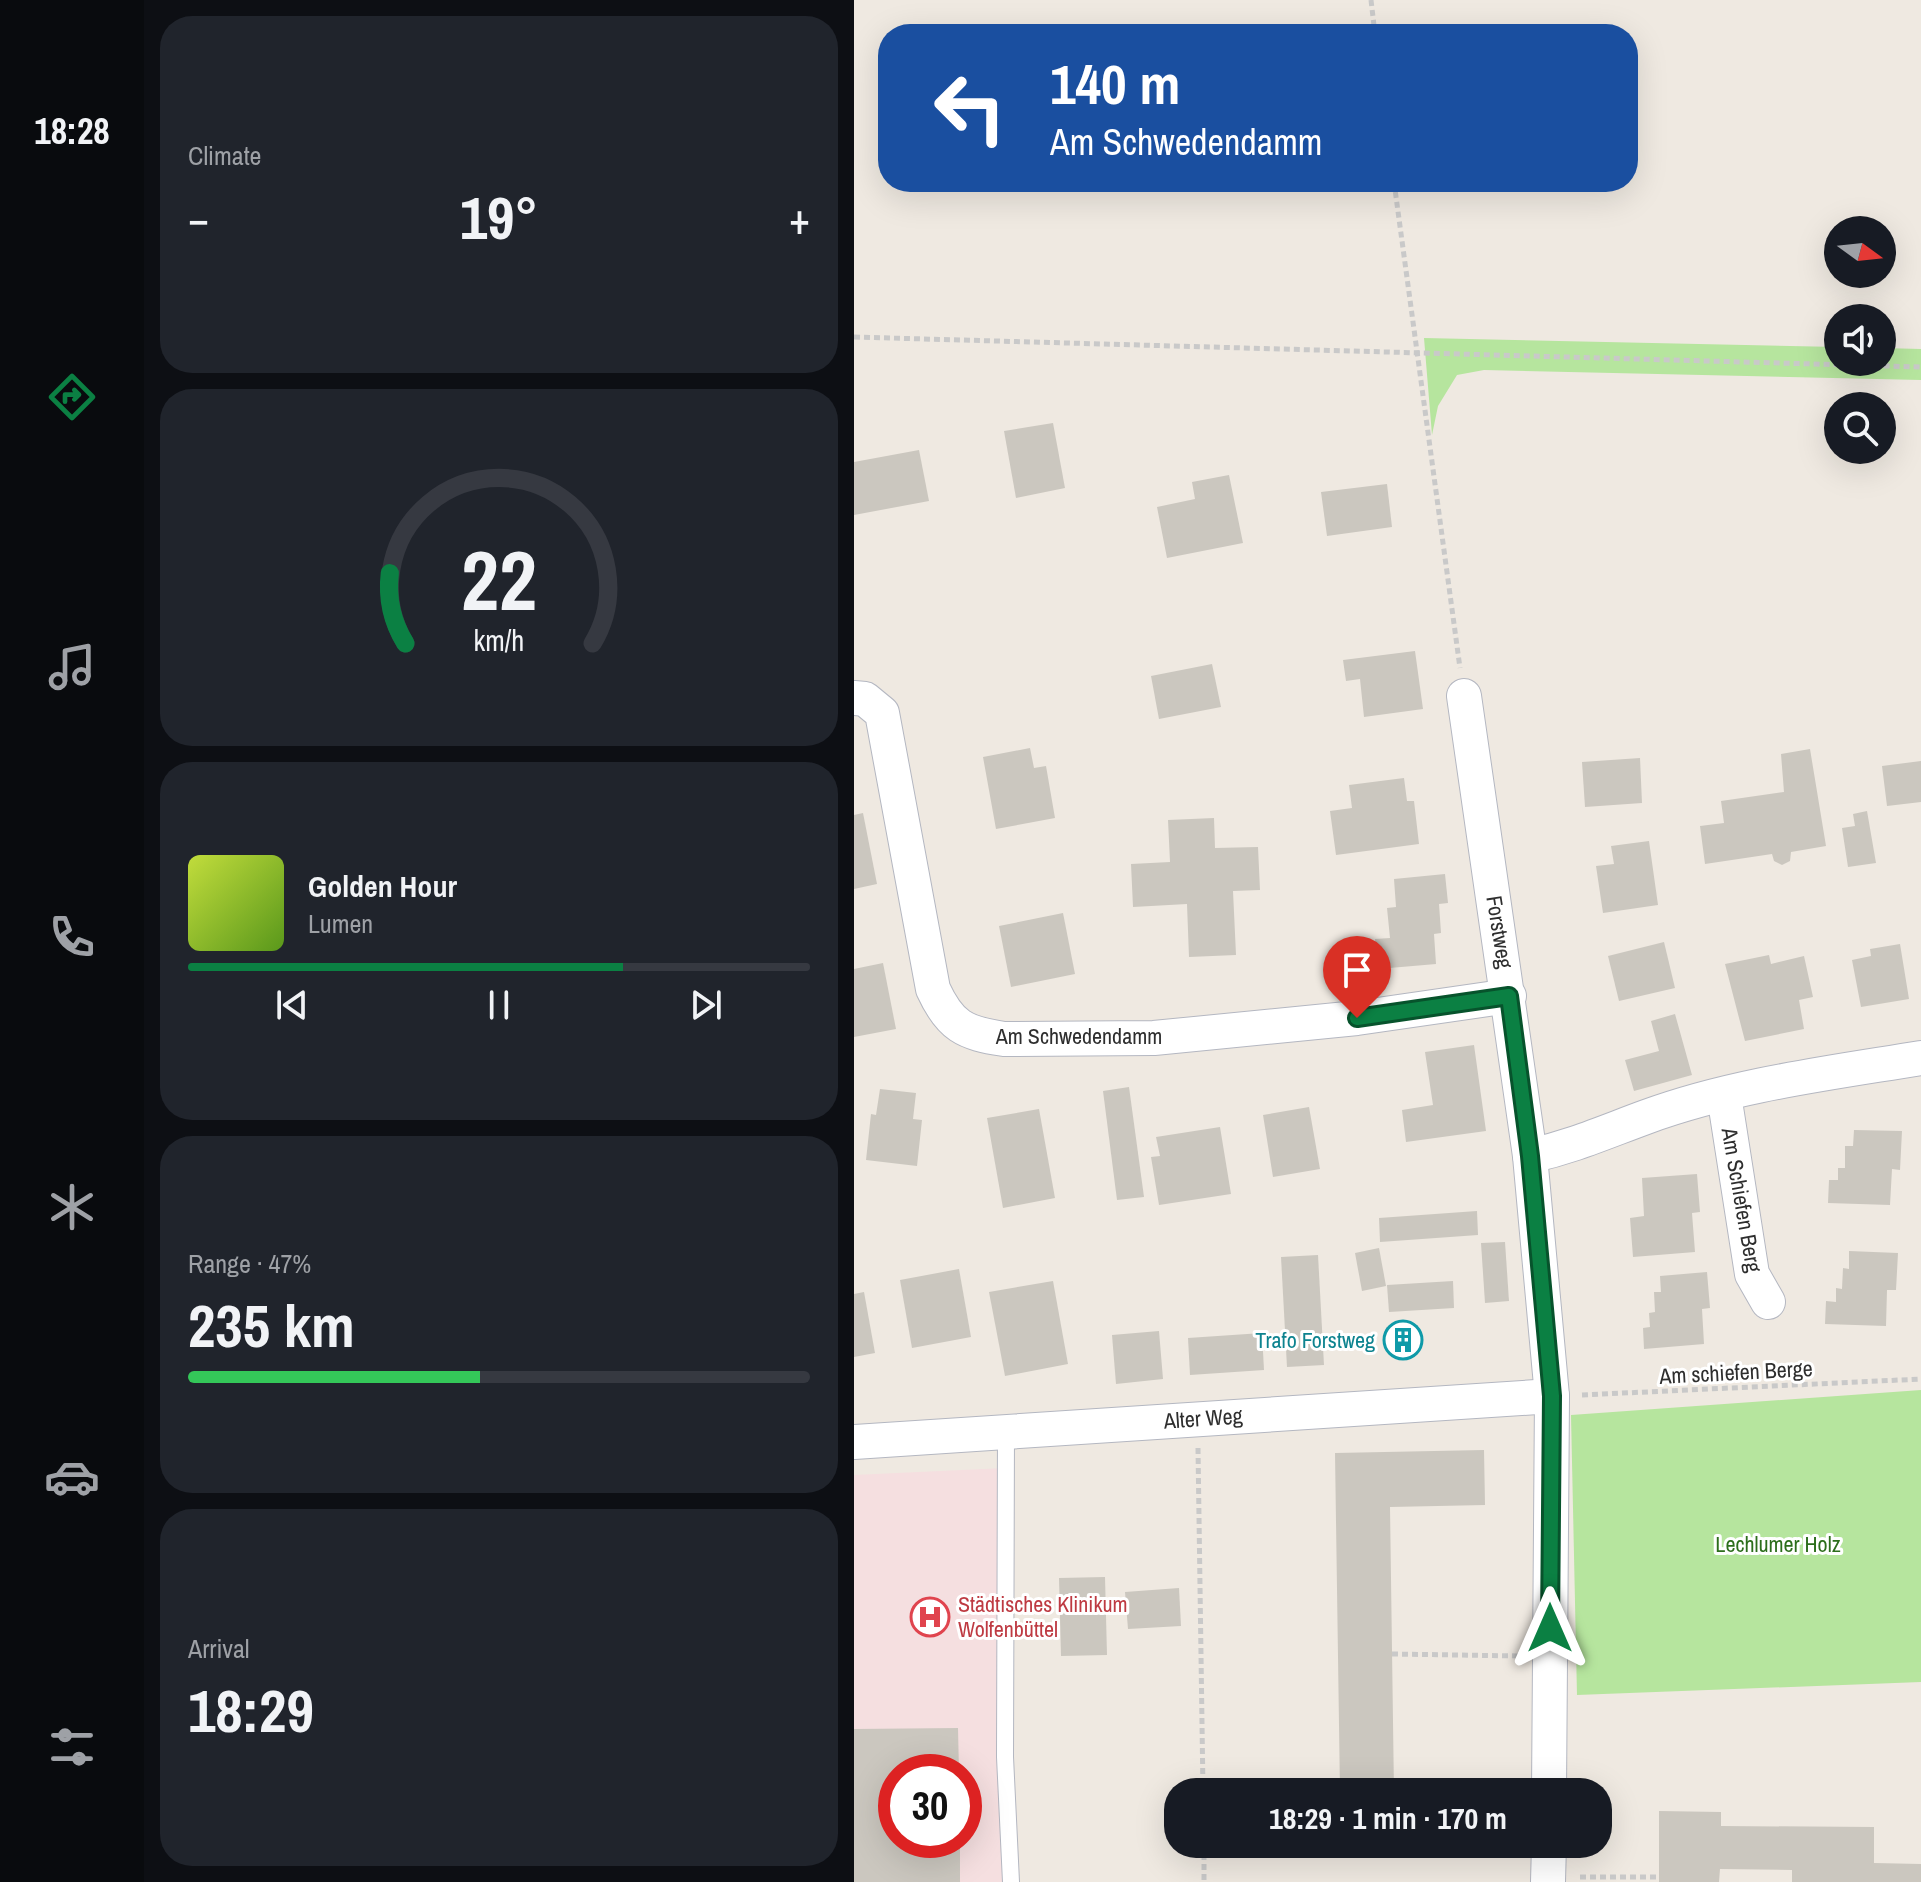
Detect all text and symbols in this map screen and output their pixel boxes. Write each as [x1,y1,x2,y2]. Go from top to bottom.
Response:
text: 140 m [1050,46,1180,121]
icon: left [918,56,1022,160]
text: 18:28 [34,107,110,155]
text: Am Schwedendamm [1050,118,1322,166]
text: Climate [188,138,261,173]
text: 19° [460,177,538,258]
text: − [188,188,209,248]
text: + [789,188,810,248]
north arrow [1824,216,1896,288]
map controls [1824,216,1896,464]
button: sound [1824,304,1896,376]
icon: directions [44,369,100,425]
button: search [1824,392,1896,464]
text: 22 [461,523,537,635]
text: km/h [474,621,524,660]
icon: music [44,639,100,695]
text: Golden Hour [308,866,457,906]
street label: Forstweg [1479,893,1521,971]
text: Lumen [308,906,373,941]
icon: phone [44,909,100,965]
pin [1323,936,1391,1018]
icon: arrive [1335,948,1379,992]
icon: previous [270,983,314,1027]
icon: pause [477,983,521,1027]
icon: next [684,983,728,1027]
street label: Am Schwedendamm [995,1021,1162,1051]
street label: Am Schiefen Berg [1714,1124,1769,1275]
icon: climate [44,1179,100,1235]
text: Range · 47% [188,1246,311,1281]
text: 235 km [188,1285,355,1366]
building icon: Trafo Forstweg [1382,1319,1424,1361]
place label: Trafo Forstweg [1255,1325,1375,1355]
street label: Am schiefen Berge [1658,1353,1813,1391]
street label: Alter Weg [1162,1400,1243,1436]
icon: car [44,1449,100,1505]
park label: Lechlumer Holz [1715,1529,1841,1559]
position arrow [1508,1586,1592,1670]
place label: Städtisches Klinikum Wolfenbüttel [958,1589,1127,1644]
hospital icon: Städtisches Klinikum Wolfenbüttel [909,1596,951,1638]
text: Arrival [188,1631,250,1666]
text: 18:29 [188,1670,314,1751]
icon: filters [44,1719,100,1775]
speed limit sign: 30 [878,1754,982,1858]
text: 18:29 · 1 min · 170 m [1269,1798,1507,1838]

